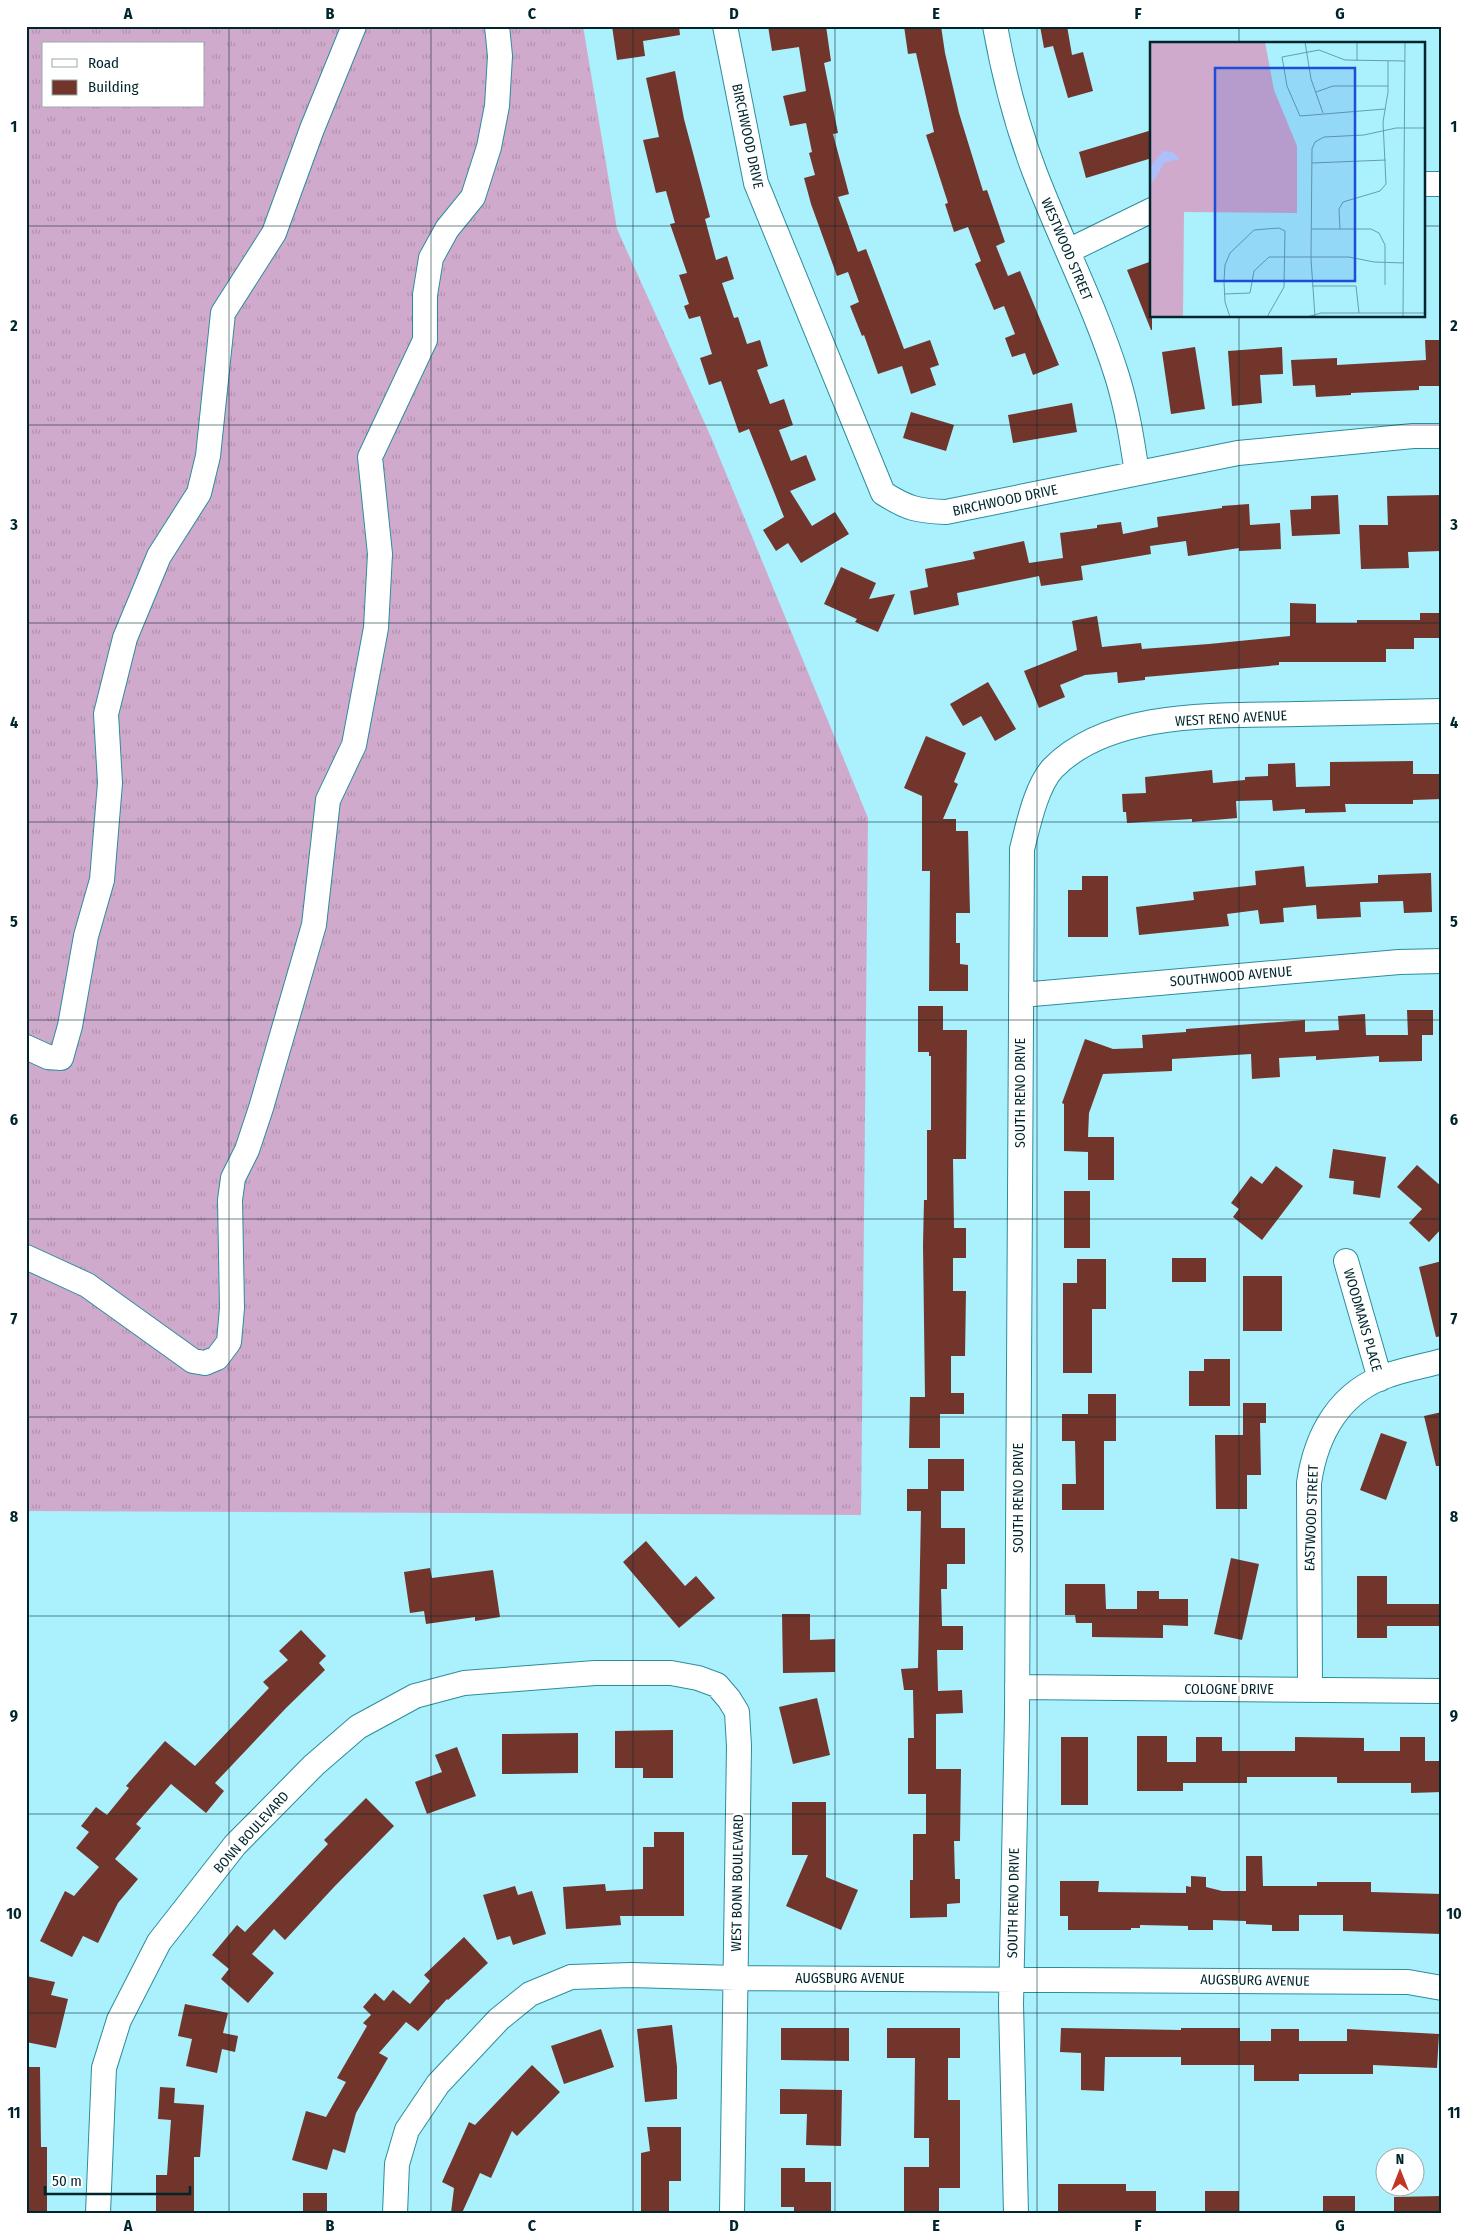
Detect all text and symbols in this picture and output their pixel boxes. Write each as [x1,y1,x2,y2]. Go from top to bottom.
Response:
text: A [123,4,133,23]
text: B [326,4,335,23]
text: C [528,4,537,23]
text: D [729,4,739,23]
text: E [932,4,940,23]
text: F [1134,4,1142,23]
text: G [1335,4,1345,23]
legend [42,42,205,108]
inset map [1150,42,1426,318]
text: Road [88,54,119,72]
text: Building [88,78,139,96]
street label: BIRCHWOOD DRIVE [728,82,767,191]
text: 1 [11,117,17,136]
text: 1 [1451,117,1457,136]
street label: WESTWOOD STREET [1037,195,1096,304]
text: 2 [9,316,18,335]
text: 2 [1449,316,1458,335]
street label: BIRCHWOOD DRIVE [951,481,1060,520]
text: 3 [9,515,18,534]
text: 3 [1449,515,1458,534]
street label: WEST RENO AVENUE [1175,707,1288,730]
text: 4 [10,713,18,732]
text: 4 [1450,713,1458,732]
text: 5 [10,912,18,931]
text: 5 [1450,912,1458,931]
street label: SOUTHWOOD AVENUE [1169,963,1293,990]
street label: SOUTH RENO DRIVE [1012,1038,1029,1148]
text: 6 [10,1110,18,1129]
text: 6 [1450,1110,1458,1129]
street label: WOODMANS PLACE [1340,1267,1385,1374]
text: 7 [11,1309,18,1328]
text: 7 [1451,1309,1458,1328]
street label: SOUTH RENO DRIVE [1010,1443,1027,1553]
street label: EASTWOOD STREET [1301,1464,1322,1572]
text: 8 [10,1507,19,1526]
text: 8 [1450,1507,1459,1526]
street label: COLOGNE DRIVE [1184,1681,1274,1698]
text: 9 [10,1706,18,1725]
text: 9 [1450,1706,1458,1725]
street label: BONN BOULEVARD [210,1788,293,1877]
street label: WEST BONN BOULEVARD [728,1814,747,1952]
street label: SOUTH RENO DRIVE [1004,1847,1023,1958]
text: 10 [6,1904,22,1923]
text: 10 [1446,1904,1462,1923]
street label: AUGSBURG AVENUE [795,1970,905,1987]
street label: AUGSBURG AVENUE [1200,1971,1310,1990]
text: 11 [7,2103,21,2122]
text: 11 [1447,2103,1461,2122]
north arrow [1376,2146,1426,2196]
text: N [1396,2151,1404,2168]
scale bar [45,2164,190,2196]
text: 50 m [52,2172,82,2190]
text: A [123,2216,133,2235]
text: B [326,2216,335,2235]
text: C [528,2216,537,2235]
text: D [729,2216,739,2235]
text: E [932,2216,940,2235]
text: F [1134,2216,1142,2235]
text: G [1335,2216,1345,2235]

